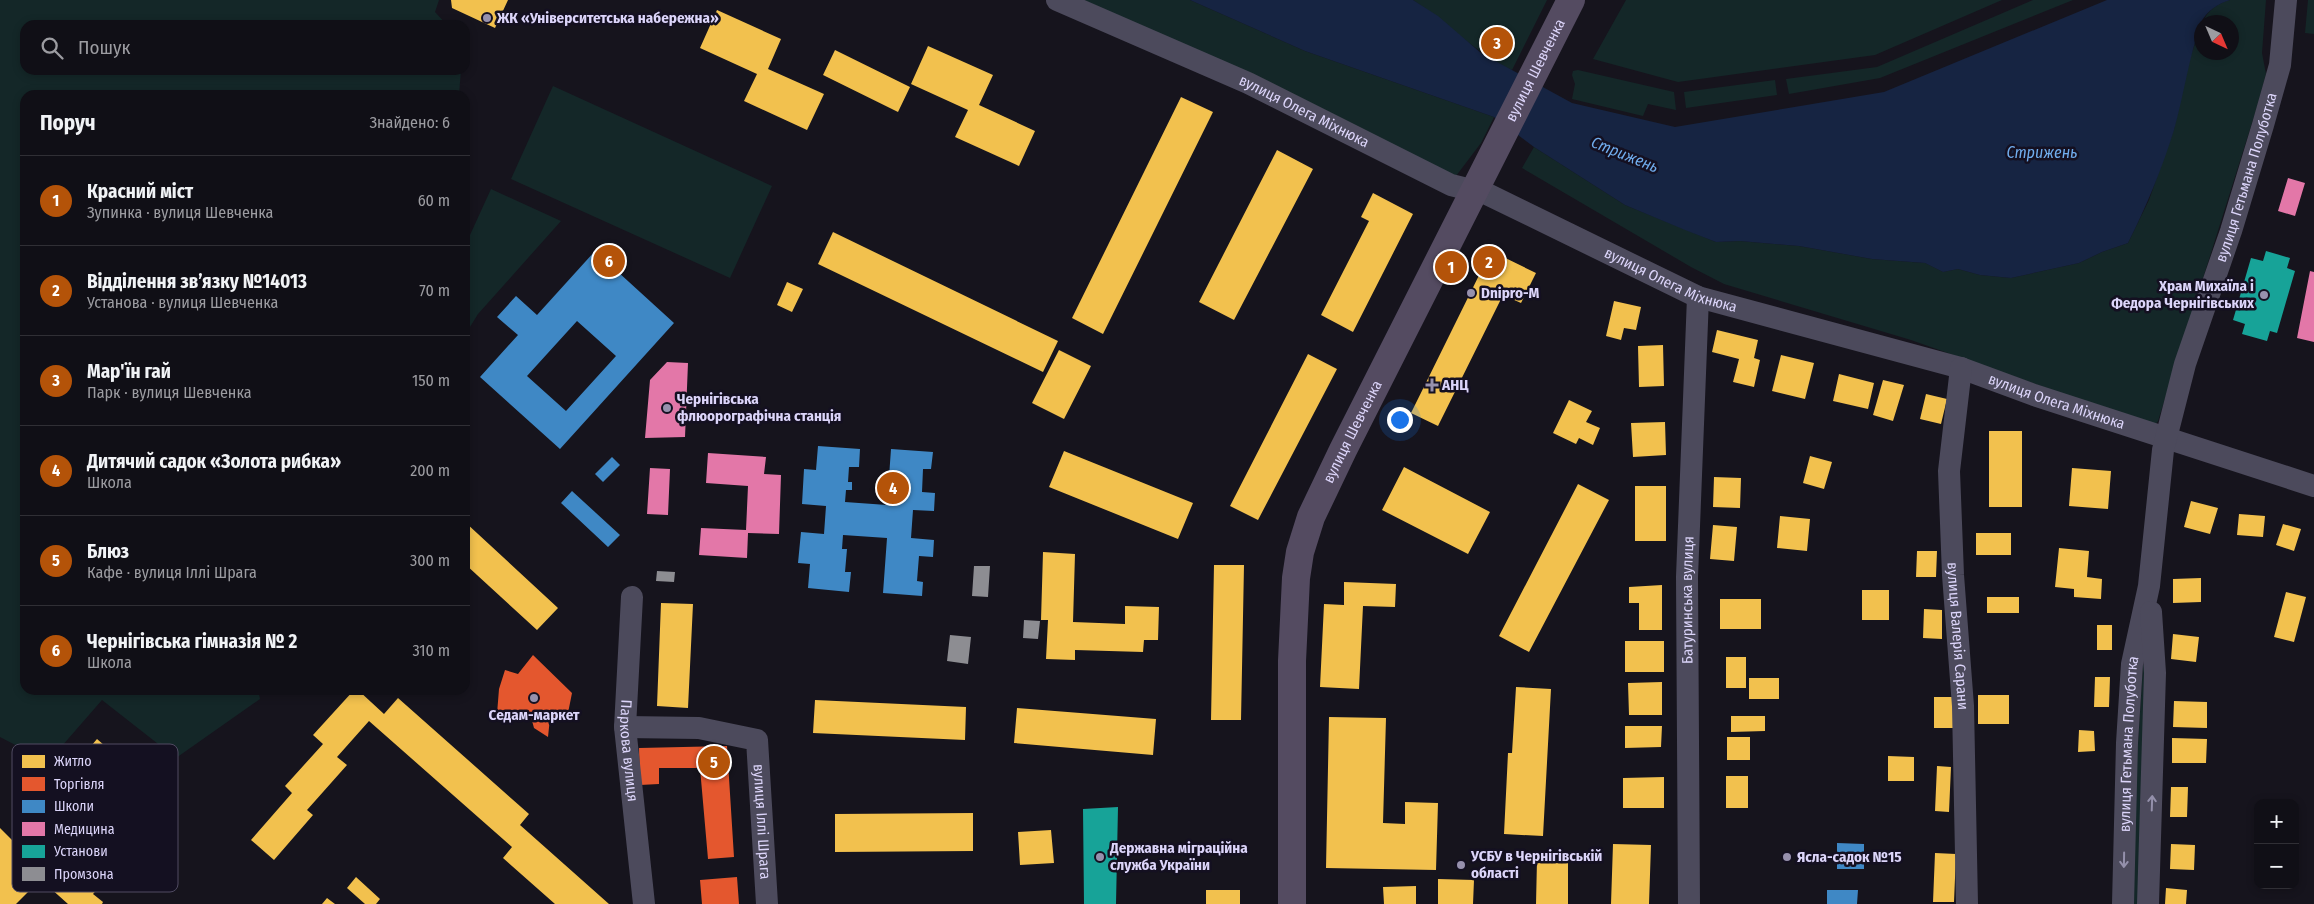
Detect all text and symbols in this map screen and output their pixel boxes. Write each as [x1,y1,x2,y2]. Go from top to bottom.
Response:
place label: ЖК «Університетська набережна» [496,9,719,27]
marker: ЖК «Університетська набережна» [481,12,493,24]
north arrow [2194,15,2239,60]
street label: вулиця Шевченка [1502,16,1569,125]
search box [20,20,470,75]
pin: 3 [1481,24,1513,62]
icon: search [38,34,66,62]
text: Пошук [78,36,130,59]
street label: вулиця Олега Міхнюка [1236,71,1372,151]
street label: вулиця Гетьмана Полуботка [2212,91,2281,265]
text: Поруч [40,110,96,136]
text: Знайдено: 6 [369,113,450,132]
water label: Стрижень [1588,132,1661,177]
water label: Стрижень [2007,143,2077,162]
text: Красний міст [87,180,193,203]
text: 1 [53,191,59,210]
text: 60 m [418,191,450,210]
text: Зупинка · вулиця Шевченка [87,203,273,222]
pin: 6 [593,242,625,280]
pin: 2 [1473,243,1505,281]
street label: вулиця Олега Міхнюка [1602,244,1739,316]
pin: 1 [1435,248,1467,286]
text: Відділення зв’язку №14013 [87,270,307,293]
place label: Храм Михаїла і Федора Чернігівських [2111,277,2255,312]
text: 2 [52,281,60,300]
text: 70 m [419,281,450,300]
place label: Dnipro-M [1481,284,1540,302]
marker: Dnipro-M [1465,287,1477,299]
marker: Храм Михаїла і Федора Чернігівських [2258,289,2270,301]
text: Установа · вулиця Шевченка [87,293,278,312]
text: Мар'їн гай [87,360,171,383]
street label: вулиця Олега Міхнюка [1986,370,2127,433]
text: 3 [52,371,60,390]
text: 150 m [412,371,450,390]
place label: АНЦ [1441,376,1469,394]
street label: вулиця Шевченка [1320,377,1386,486]
marker: АНЦ [1426,379,1438,391]
text: Парк · вулиця Шевченка [87,383,251,402]
place label: Чернігівська флюорографічна станція [677,390,841,425]
marker: Чернігівська флюорографічна станція [661,402,673,414]
your location [1387,407,1413,433]
text: Дитячий садок «Золота рибка» [87,450,341,473]
text: 4 [52,461,60,480]
text: 200 m [410,461,450,480]
pin: 4 [877,469,909,507]
text: Школа [87,473,132,492]
street label: Батуринська вулиця [1678,536,1698,664]
text: Блюз [87,540,129,563]
text: 5 [52,551,60,570]
text: 300 m [410,551,450,570]
street label: вулиця Валерія Сарани [1944,562,1972,711]
text: Кафе · вулиця Іллі Шрага [87,563,257,582]
text: Чернігівська гімназія № 2 [87,630,297,653]
text: 6 [52,641,60,660]
text: 310 m [413,641,450,660]
text: Школа [87,653,132,672]
street label: вулиця Гетьмана Полуботка [2116,654,2142,832]
marker: Седам-маркет [528,692,540,704]
street label: Паркова вулиця [616,699,642,803]
place label: Седам-маркет [489,706,580,724]
pin: 5 [698,743,730,781]
legend [12,744,178,892]
text: Житло [54,753,92,770]
street label: вулиця Іллі Шрага [749,763,774,880]
text: Торгівля [54,776,105,793]
one-way arrow [2147,795,2156,811]
text: Школи [54,798,94,815]
map controls [2254,799,2299,889]
button: + [2254,799,2299,844]
text: Медицина [54,821,115,838]
place label: Державна міграційна служба України [1109,839,1248,874]
text: Установи [53,843,108,860]
button: − [2254,844,2299,889]
place label: УСБУ в Чернігівській області [1470,847,1602,882]
place label: Ясла-садок №15 [1797,848,1902,866]
marker: Державна міграційна служба України [1094,851,1106,863]
marker: Ясла-садок №15 [1781,851,1793,863]
one-way arrow [2119,852,2129,868]
marker: УСБУ в Чернігівській області [1455,859,1467,871]
text: Промзона [54,866,114,883]

